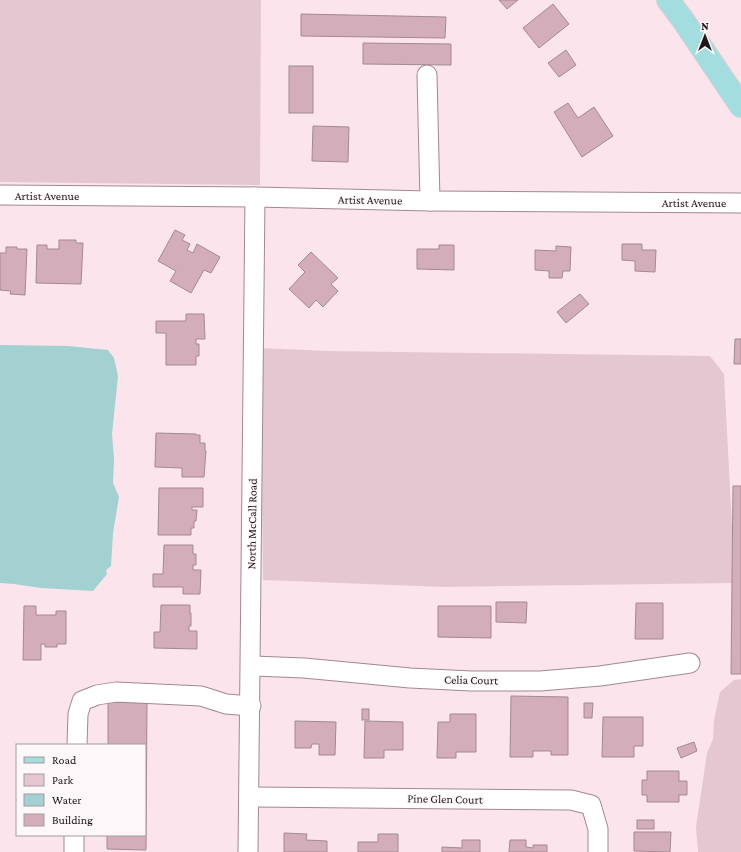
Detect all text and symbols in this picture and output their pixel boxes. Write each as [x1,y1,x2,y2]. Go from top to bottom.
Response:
north arrow [685,16,725,56]
text: N [701,20,709,32]
street label: Artist Avenue [15,189,79,203]
street label: Artist Avenue [338,192,402,208]
street label: Artist Avenue [662,196,726,210]
street label: North McCall Road [244,478,260,570]
street label: Celia Court [444,673,499,687]
legend [16,744,146,836]
text: Road [52,753,77,767]
text: Park [52,773,74,787]
street label: Pine Glen Court [407,791,484,807]
text: Water [52,793,82,807]
text: Building [52,813,93,827]

